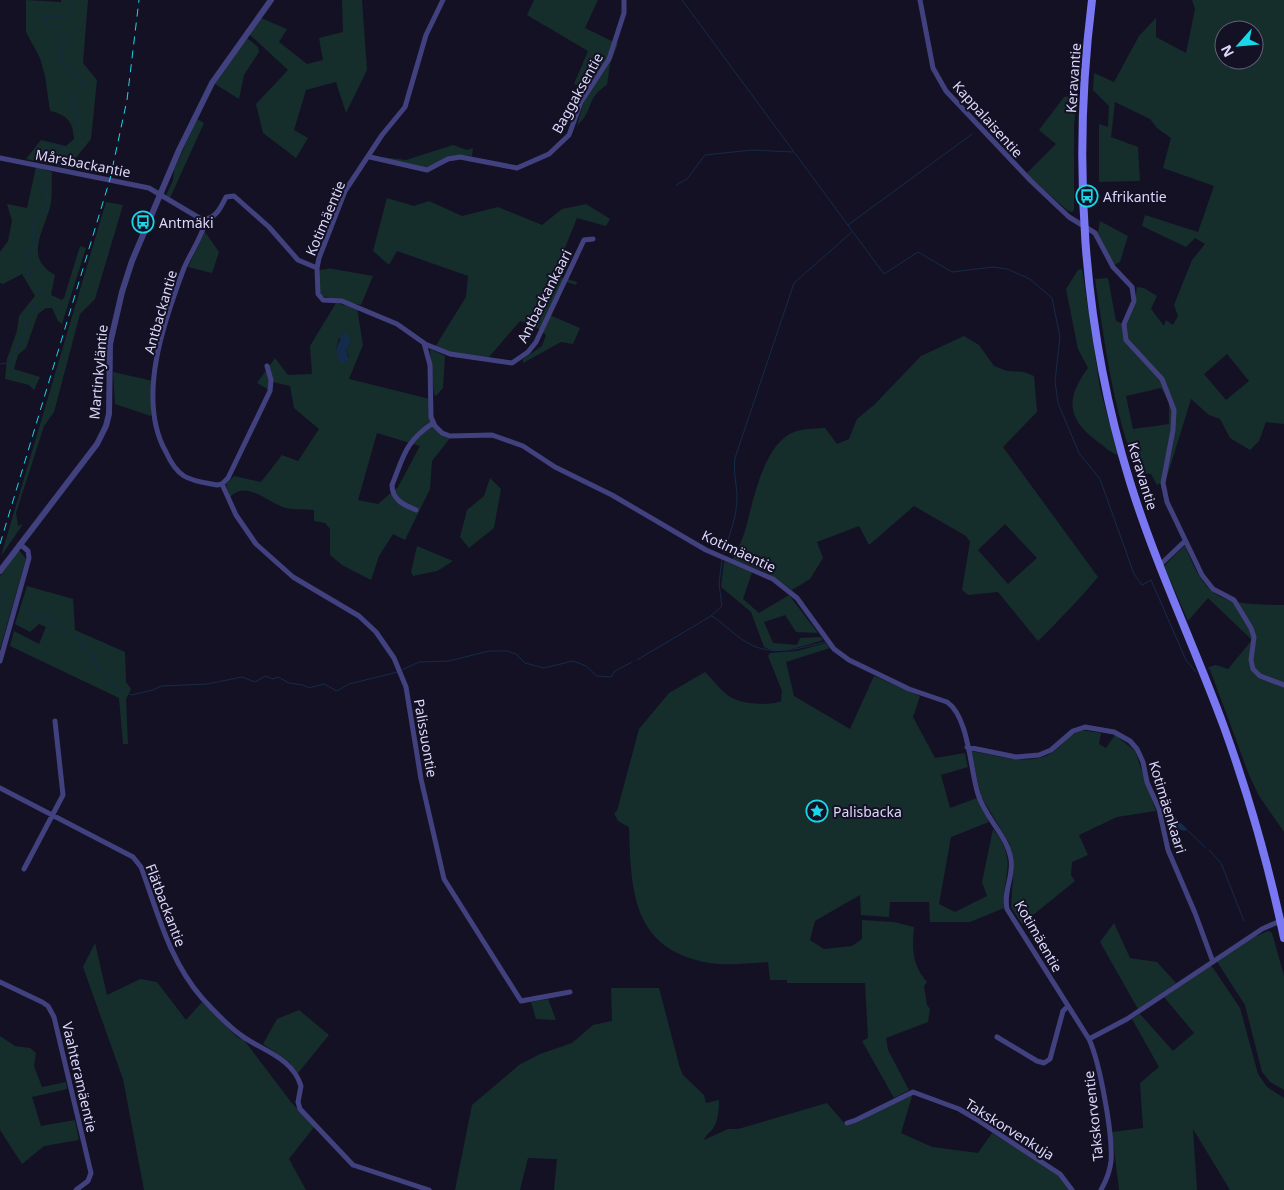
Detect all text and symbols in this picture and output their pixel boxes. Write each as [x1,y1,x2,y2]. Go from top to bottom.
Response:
north arrow [1214,20,1264,70]
street label: Keravantie [1061,42,1085,114]
text: N [1216,42,1238,61]
street label: Baggaksentie [547,49,607,137]
street label: Kappalaisentie [949,77,1027,161]
street label: Mårsbackantie [34,144,132,182]
street label: Kotimäentie [301,177,349,258]
bus stop icon: Afrikantie [1075,184,1099,208]
place label: Afrikantie [1103,187,1167,206]
bus stop icon: Antmäki [131,210,155,234]
place label: Antmäki [159,213,214,232]
street label: Antbackankaari [512,246,576,346]
street label: Antbackantie [139,268,181,356]
street label: Martinkyläntie [84,324,112,420]
street label: Keravantie [1124,440,1162,512]
street label: Kotimäentie [699,526,779,577]
street label: Palissuontie [410,697,442,779]
street label: Kotimäenkaari [1145,758,1191,856]
place icon: Palisbacka [805,799,829,823]
place label: Palisbacka [833,802,902,821]
street label: Flätbackantie [141,861,191,949]
street label: Kotimäentie [1011,897,1067,975]
street label: Vaahteramäentie [58,1020,102,1134]
street label: Takskorventie [1079,1070,1107,1162]
street label: Takskorvenkuja [962,1094,1058,1164]

